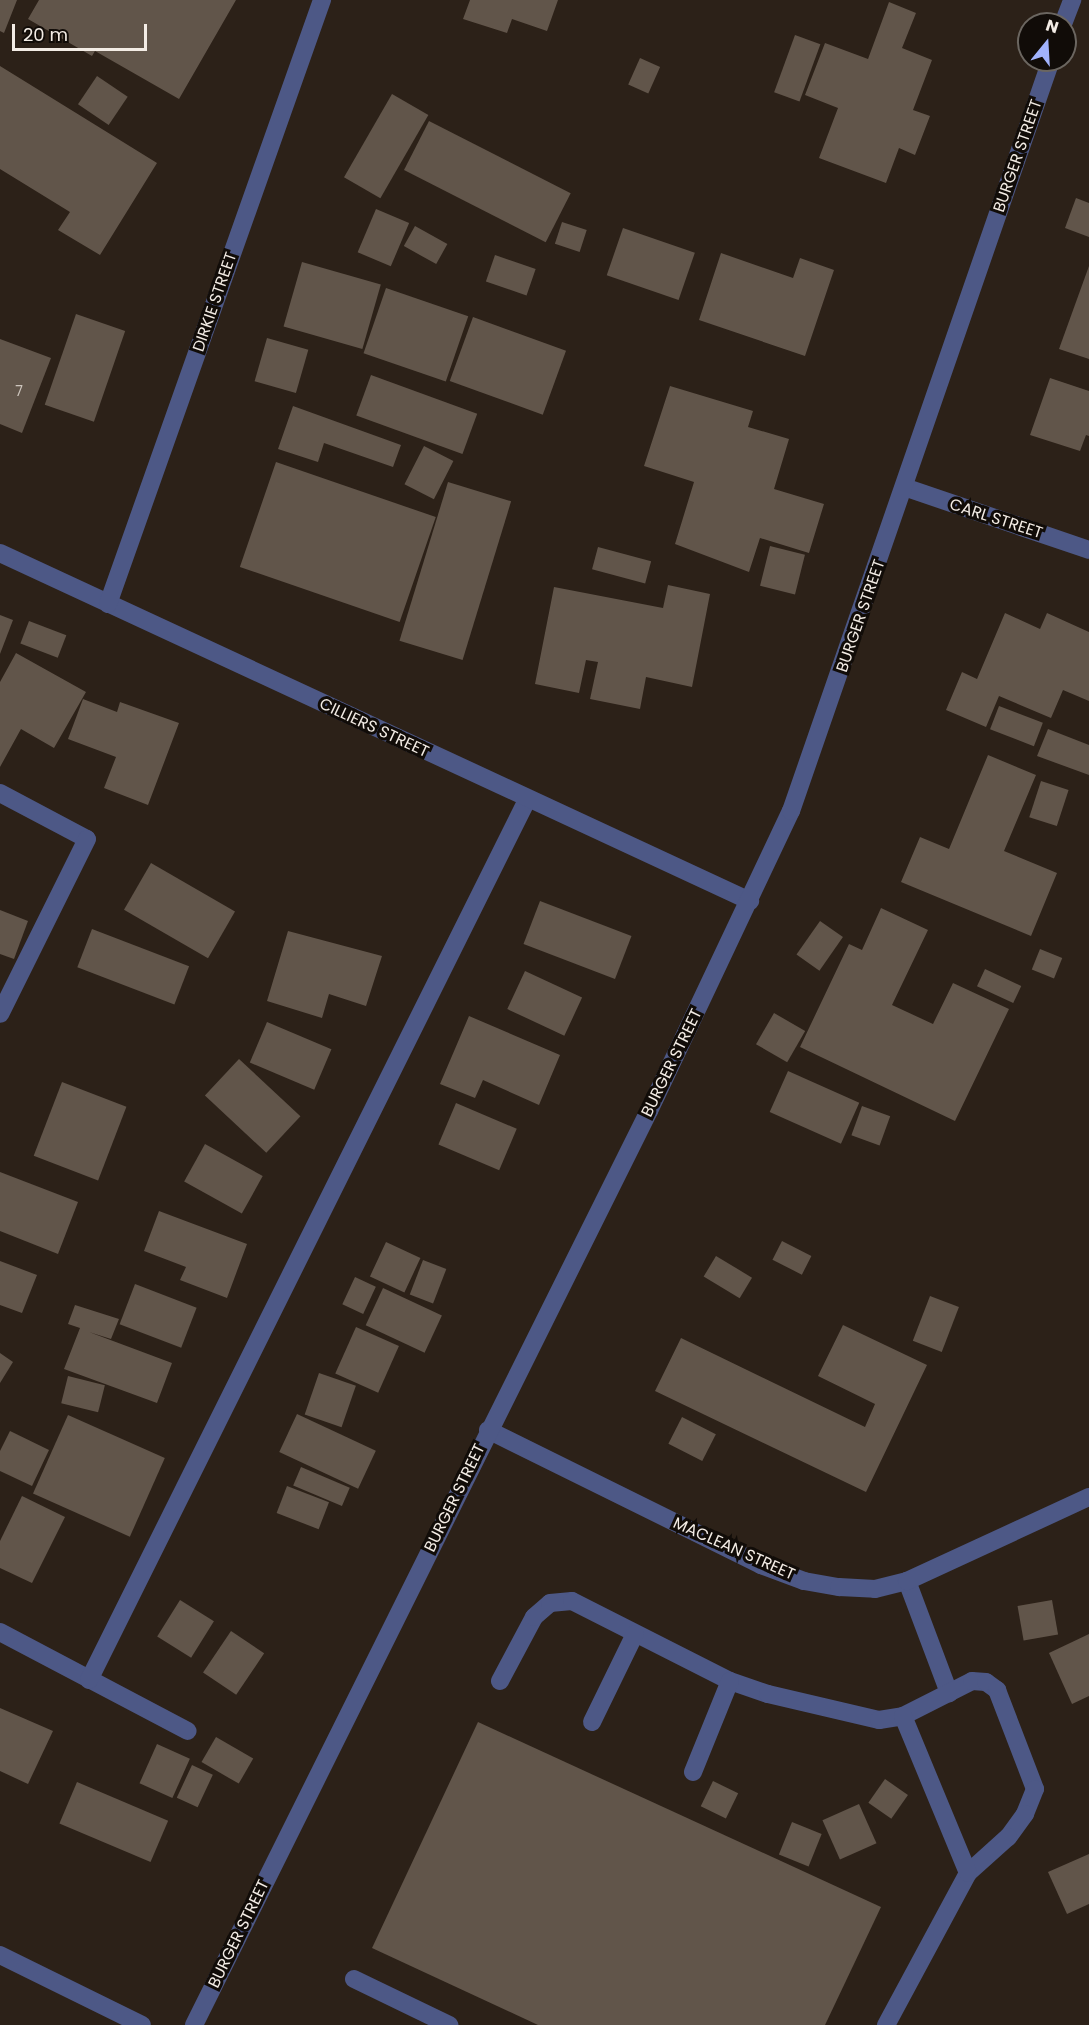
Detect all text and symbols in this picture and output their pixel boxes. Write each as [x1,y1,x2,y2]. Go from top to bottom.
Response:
scale bar [15,12,150,50]
north arrow [1017,12,1077,72]
text: N [1043,14,1061,39]
text: 20 m [23,22,68,47]
street label: BURGER STREET [990,97,1046,215]
street label: DIRKIE STREET [189,250,241,354]
house number: 7 [15,383,23,399]
street label: CARL STREET [947,495,1045,543]
street label: BURGER STREET [833,557,889,675]
street label: CILLIERS STREET [316,694,432,762]
street label: BURGER STREET [638,1006,706,1120]
street label: BURGER STREET [421,1441,489,1555]
street label: MACLEAN STREET [670,1514,798,1584]
street label: BURGER STREET [205,1877,273,1991]

